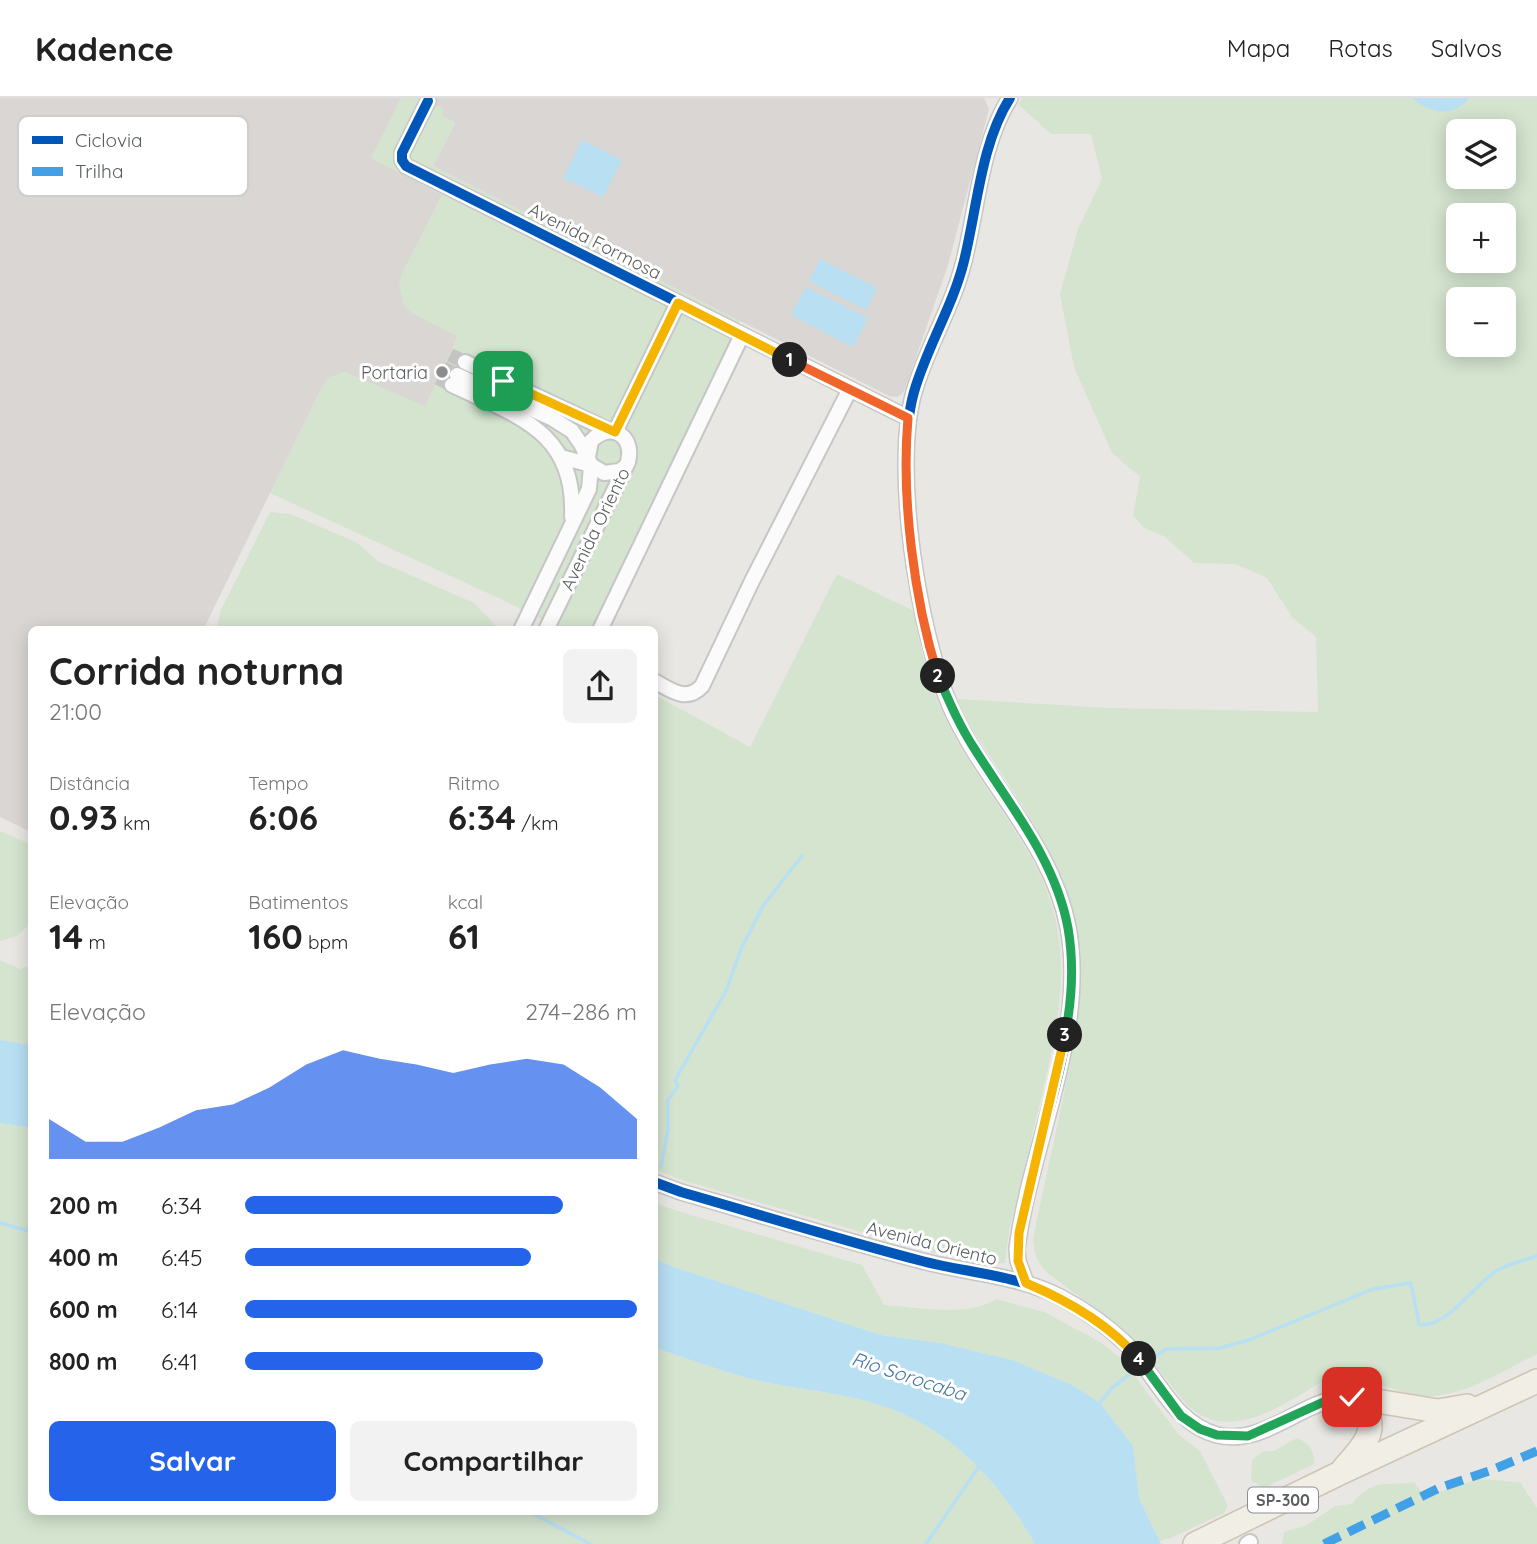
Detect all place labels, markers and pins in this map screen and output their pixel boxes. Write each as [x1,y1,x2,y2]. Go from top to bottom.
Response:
pin: 1 [772,342,808,378]
pin [473,351,533,411]
place label: Portaria [361,361,428,384]
marker: Portaria [434,364,450,380]
pin: 2 [920,658,956,694]
pin: 3 [1048,1018,1082,1052]
pin: 4 [1122,1342,1156,1376]
pin [1322,1367,1382,1427]

